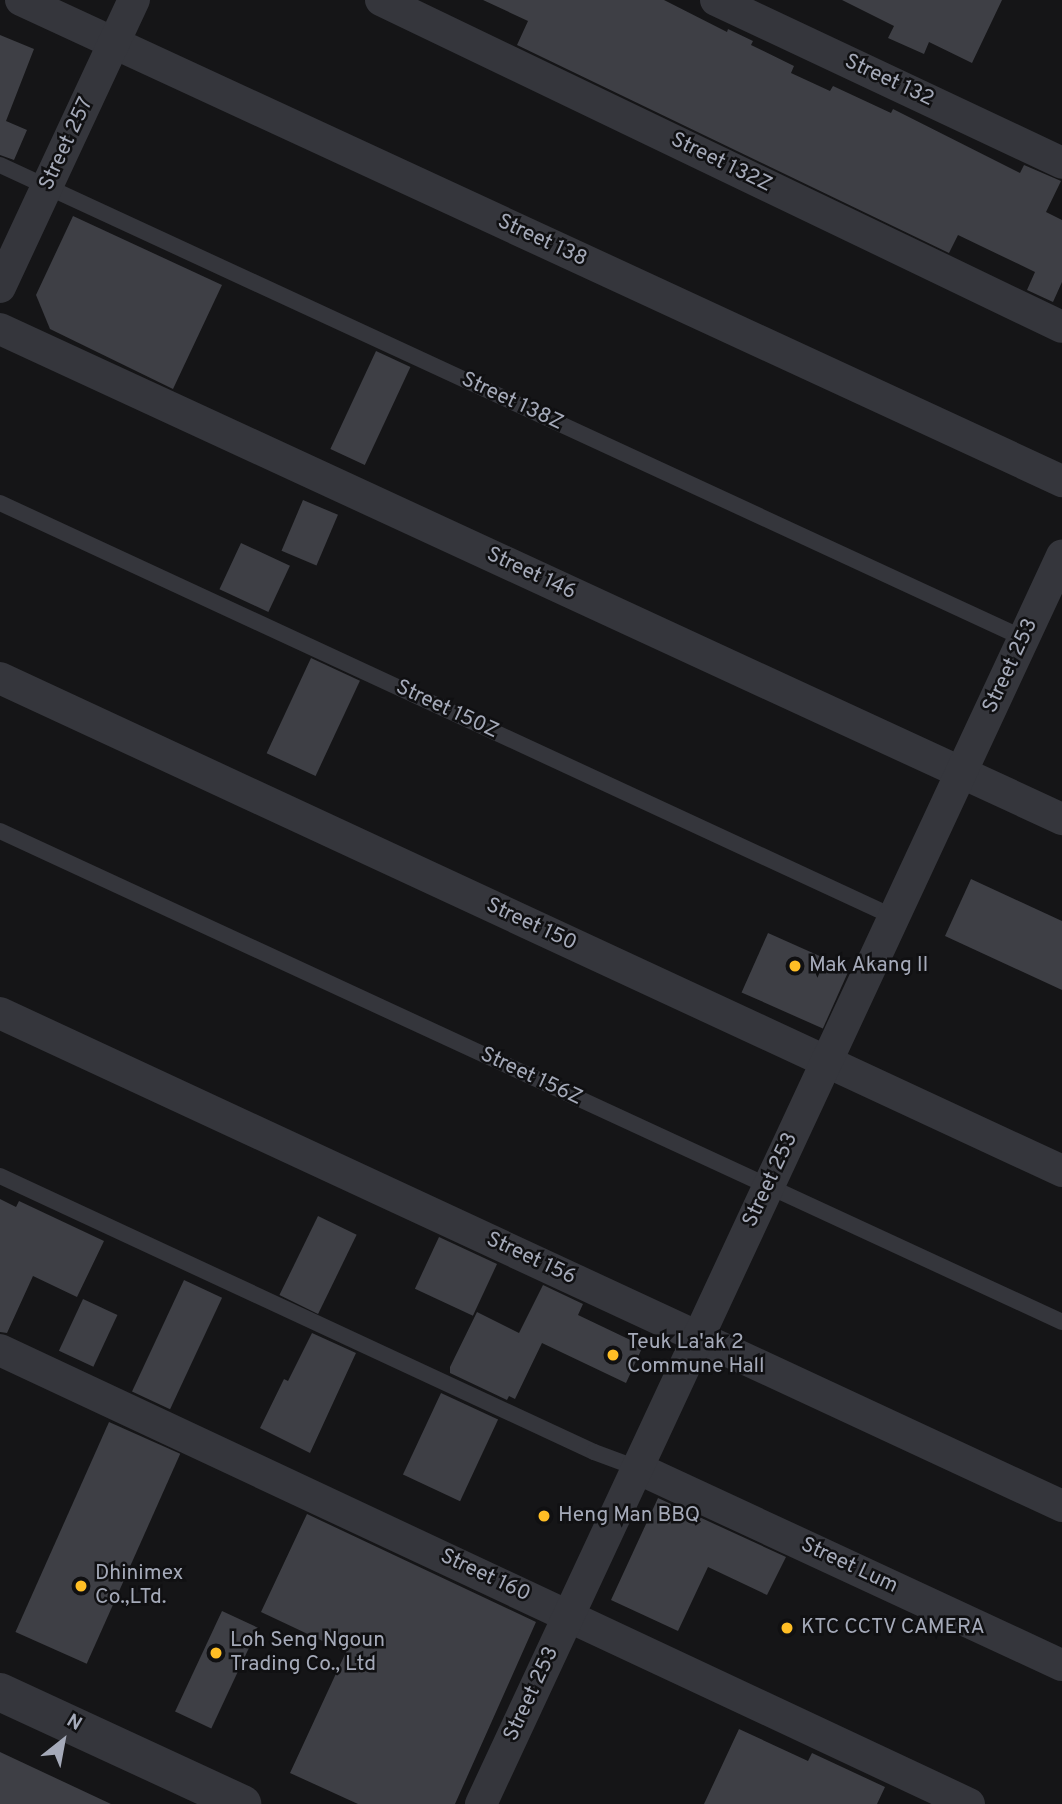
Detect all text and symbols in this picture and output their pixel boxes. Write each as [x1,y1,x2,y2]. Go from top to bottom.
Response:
street label: Street 132 [840,49,938,113]
street label: Street 257 [35,94,99,194]
street label: Street 132Z [666,128,776,198]
street label: Street 138 [493,209,591,273]
street label: Street 138Z [457,367,567,437]
street label: Street 146 [482,542,580,606]
street label: Street 253 [978,615,1044,717]
street label: Street 150Z [392,675,502,745]
street label: Street 150 [482,893,580,957]
place label: Mak Akang II [809,953,929,979]
marker: Mak Akang II [787,958,803,974]
street label: Street 156Z [476,1042,586,1112]
street label: Street 253 [738,1129,804,1231]
street label: Street 156 [482,1227,580,1291]
place label: Teuk La'ak 2 Commune Hall [627,1330,765,1380]
marker: Teuk La'ak 2 Commune Hall [605,1347,621,1363]
place label: Heng Man BBQ [558,1503,700,1529]
marker: Heng Man BBQ [536,1508,552,1524]
street label: Street Lum [796,1533,902,1599]
street label: Street 160 [436,1544,534,1608]
place label: Dhinimex Co.,LTd. [95,1561,183,1611]
marker: Dhinimex Co.,LTd. [73,1578,89,1594]
place label: KTC CCTV CAMERA [801,1615,986,1641]
marker: KTC CCTV CAMERA [779,1620,795,1636]
place label: Loh Seng Ngoun Trading Co., Ltd [230,1628,385,1678]
street label: Street 253 [499,1643,565,1745]
marker: Loh Seng Ngoun Trading Co., Ltd [208,1645,224,1661]
north arrow [28,1706,98,1776]
text: N [62,1709,86,1737]

